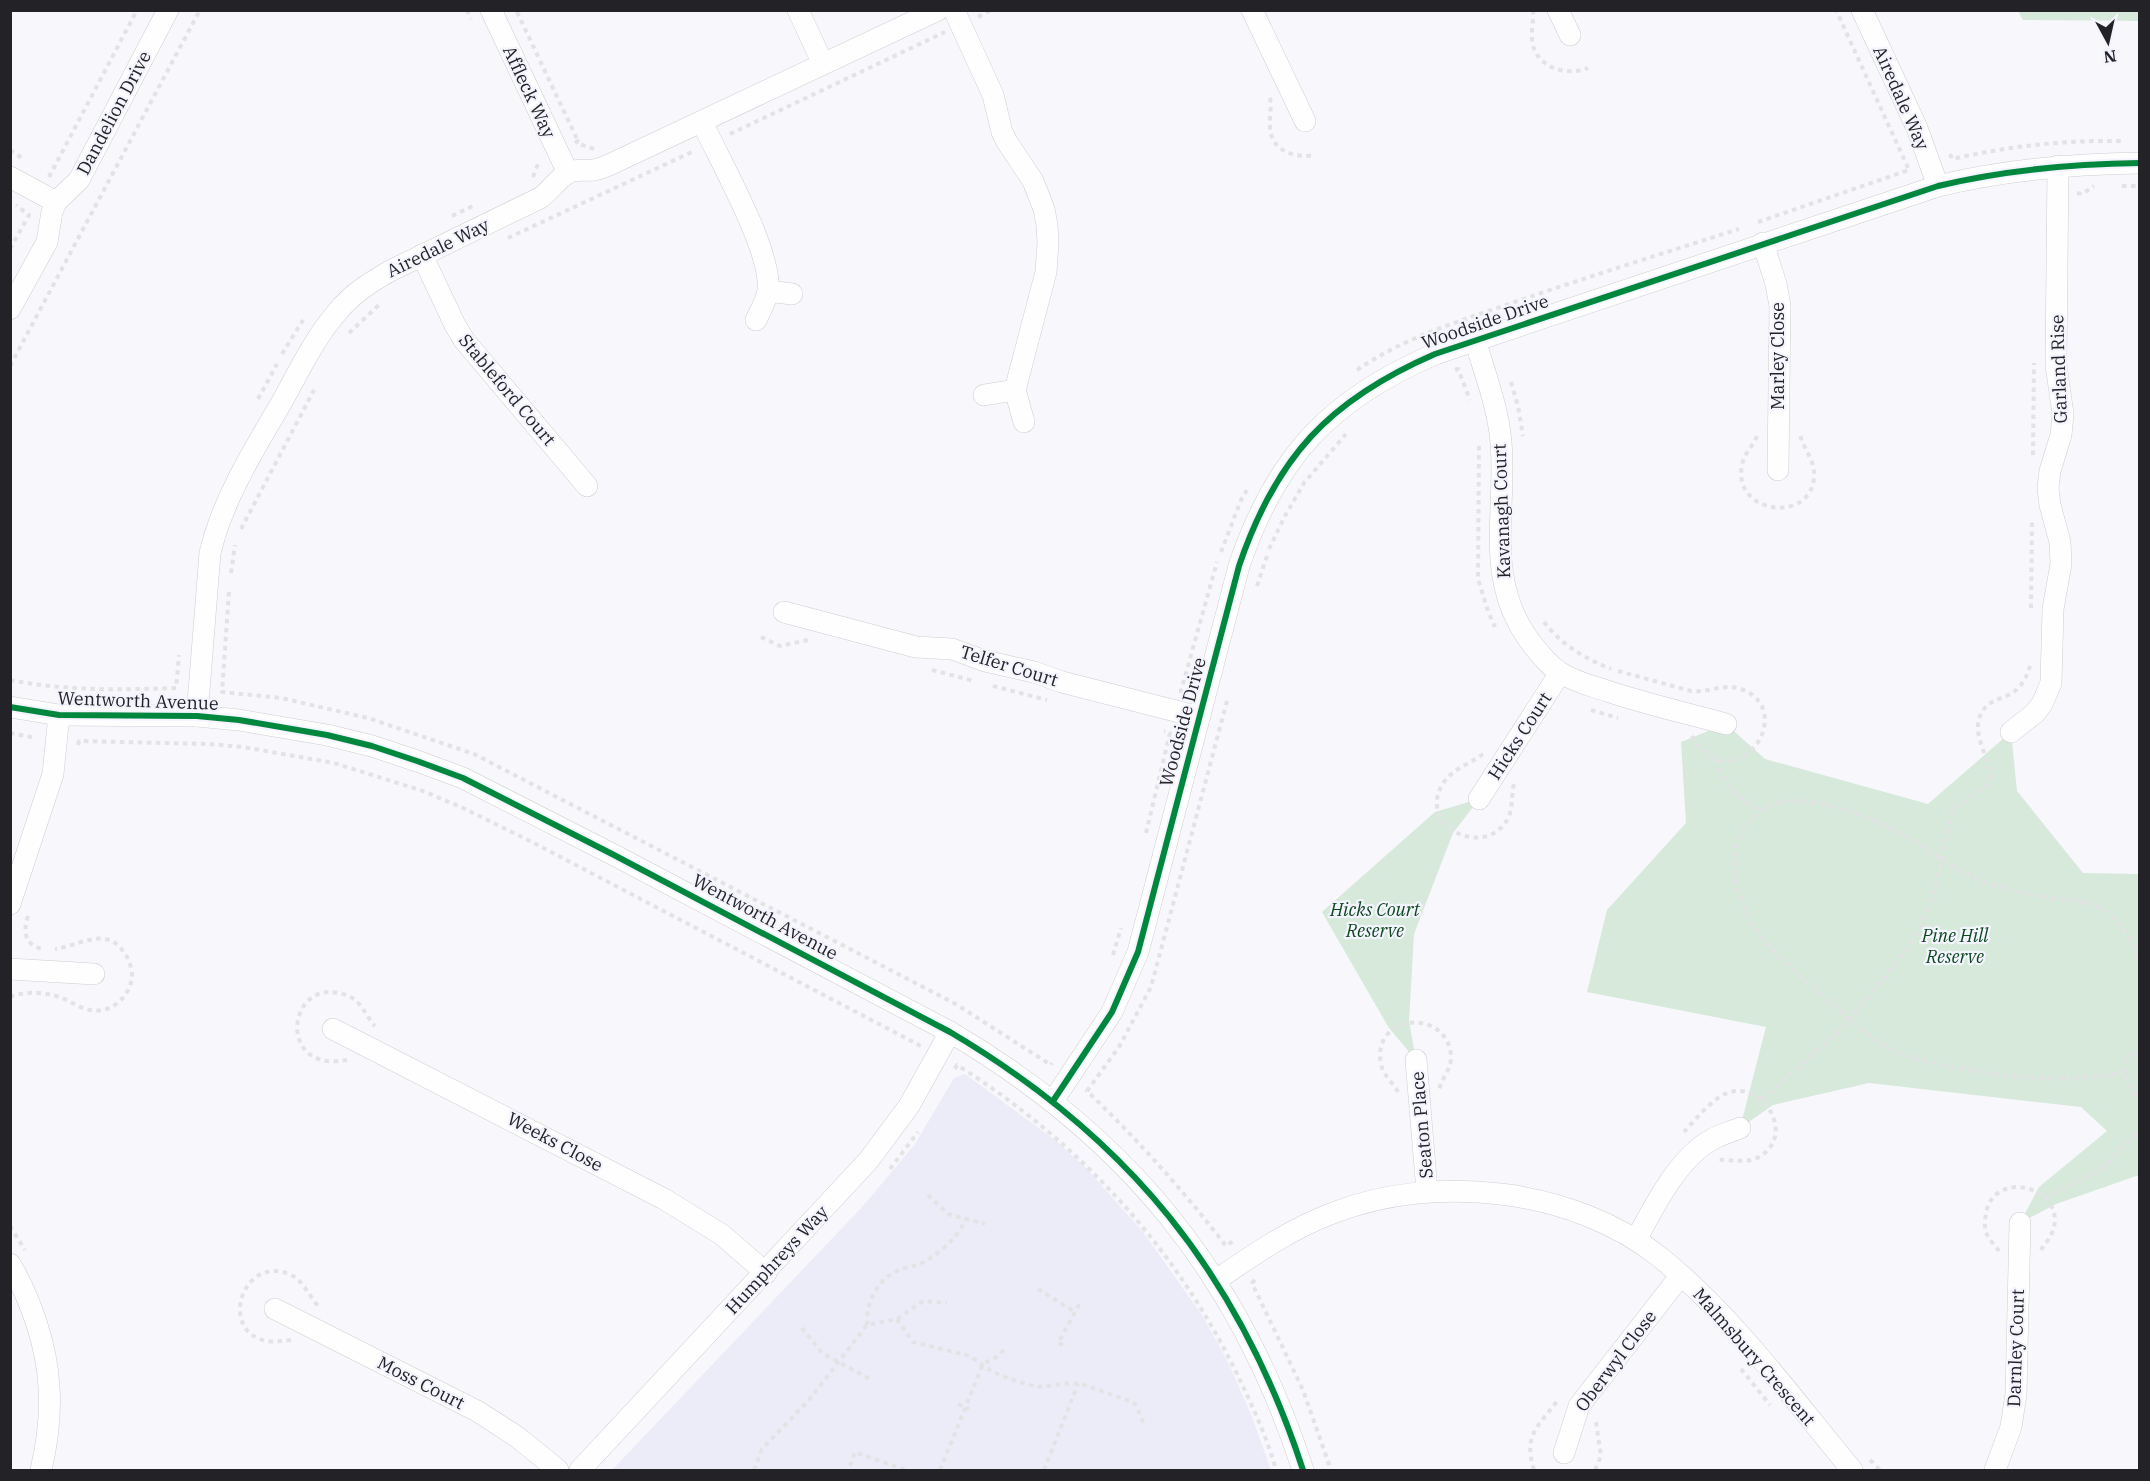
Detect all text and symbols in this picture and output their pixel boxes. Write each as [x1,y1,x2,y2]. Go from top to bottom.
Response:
north arrow [2078,12,2138,72]
street label: Affleck Way [498,42,561,142]
street label: Airedale Way [1868,42,1935,154]
text: N [2102,46,2118,68]
street label: Dandelion Drive [71,47,156,179]
street label: Airedale Way [383,213,493,282]
street label: Woodside Drive [1418,289,1551,354]
street label: Marley Close [1766,302,1789,410]
street label: Garland Rise [2045,314,2072,424]
street label: Stableford Court [454,329,561,450]
street label: Kavanagh Court [1488,443,1515,579]
street label: Telfer Court [957,640,1061,691]
street label: Woodside Drive [1154,655,1211,789]
street label: Wentworth Avenue [57,686,219,715]
street label: Hicks Court [1483,688,1556,784]
street label: Wentworth Avenue [689,869,842,965]
park label: Hicks Court Reserve [1329,898,1421,942]
park label: Pine Hill Reserve [1921,924,1989,968]
street label: Seaton Place [1405,1071,1438,1180]
street label: Weeks Close [503,1107,607,1176]
street label: Humphreys Way [720,1200,833,1319]
street label: Malmsbury Crescent [1688,1283,1821,1430]
street label: Darnley Court [2002,1289,2029,1407]
street label: Oberwyl Close [1570,1305,1661,1416]
street label: Moss Court [374,1351,469,1414]

